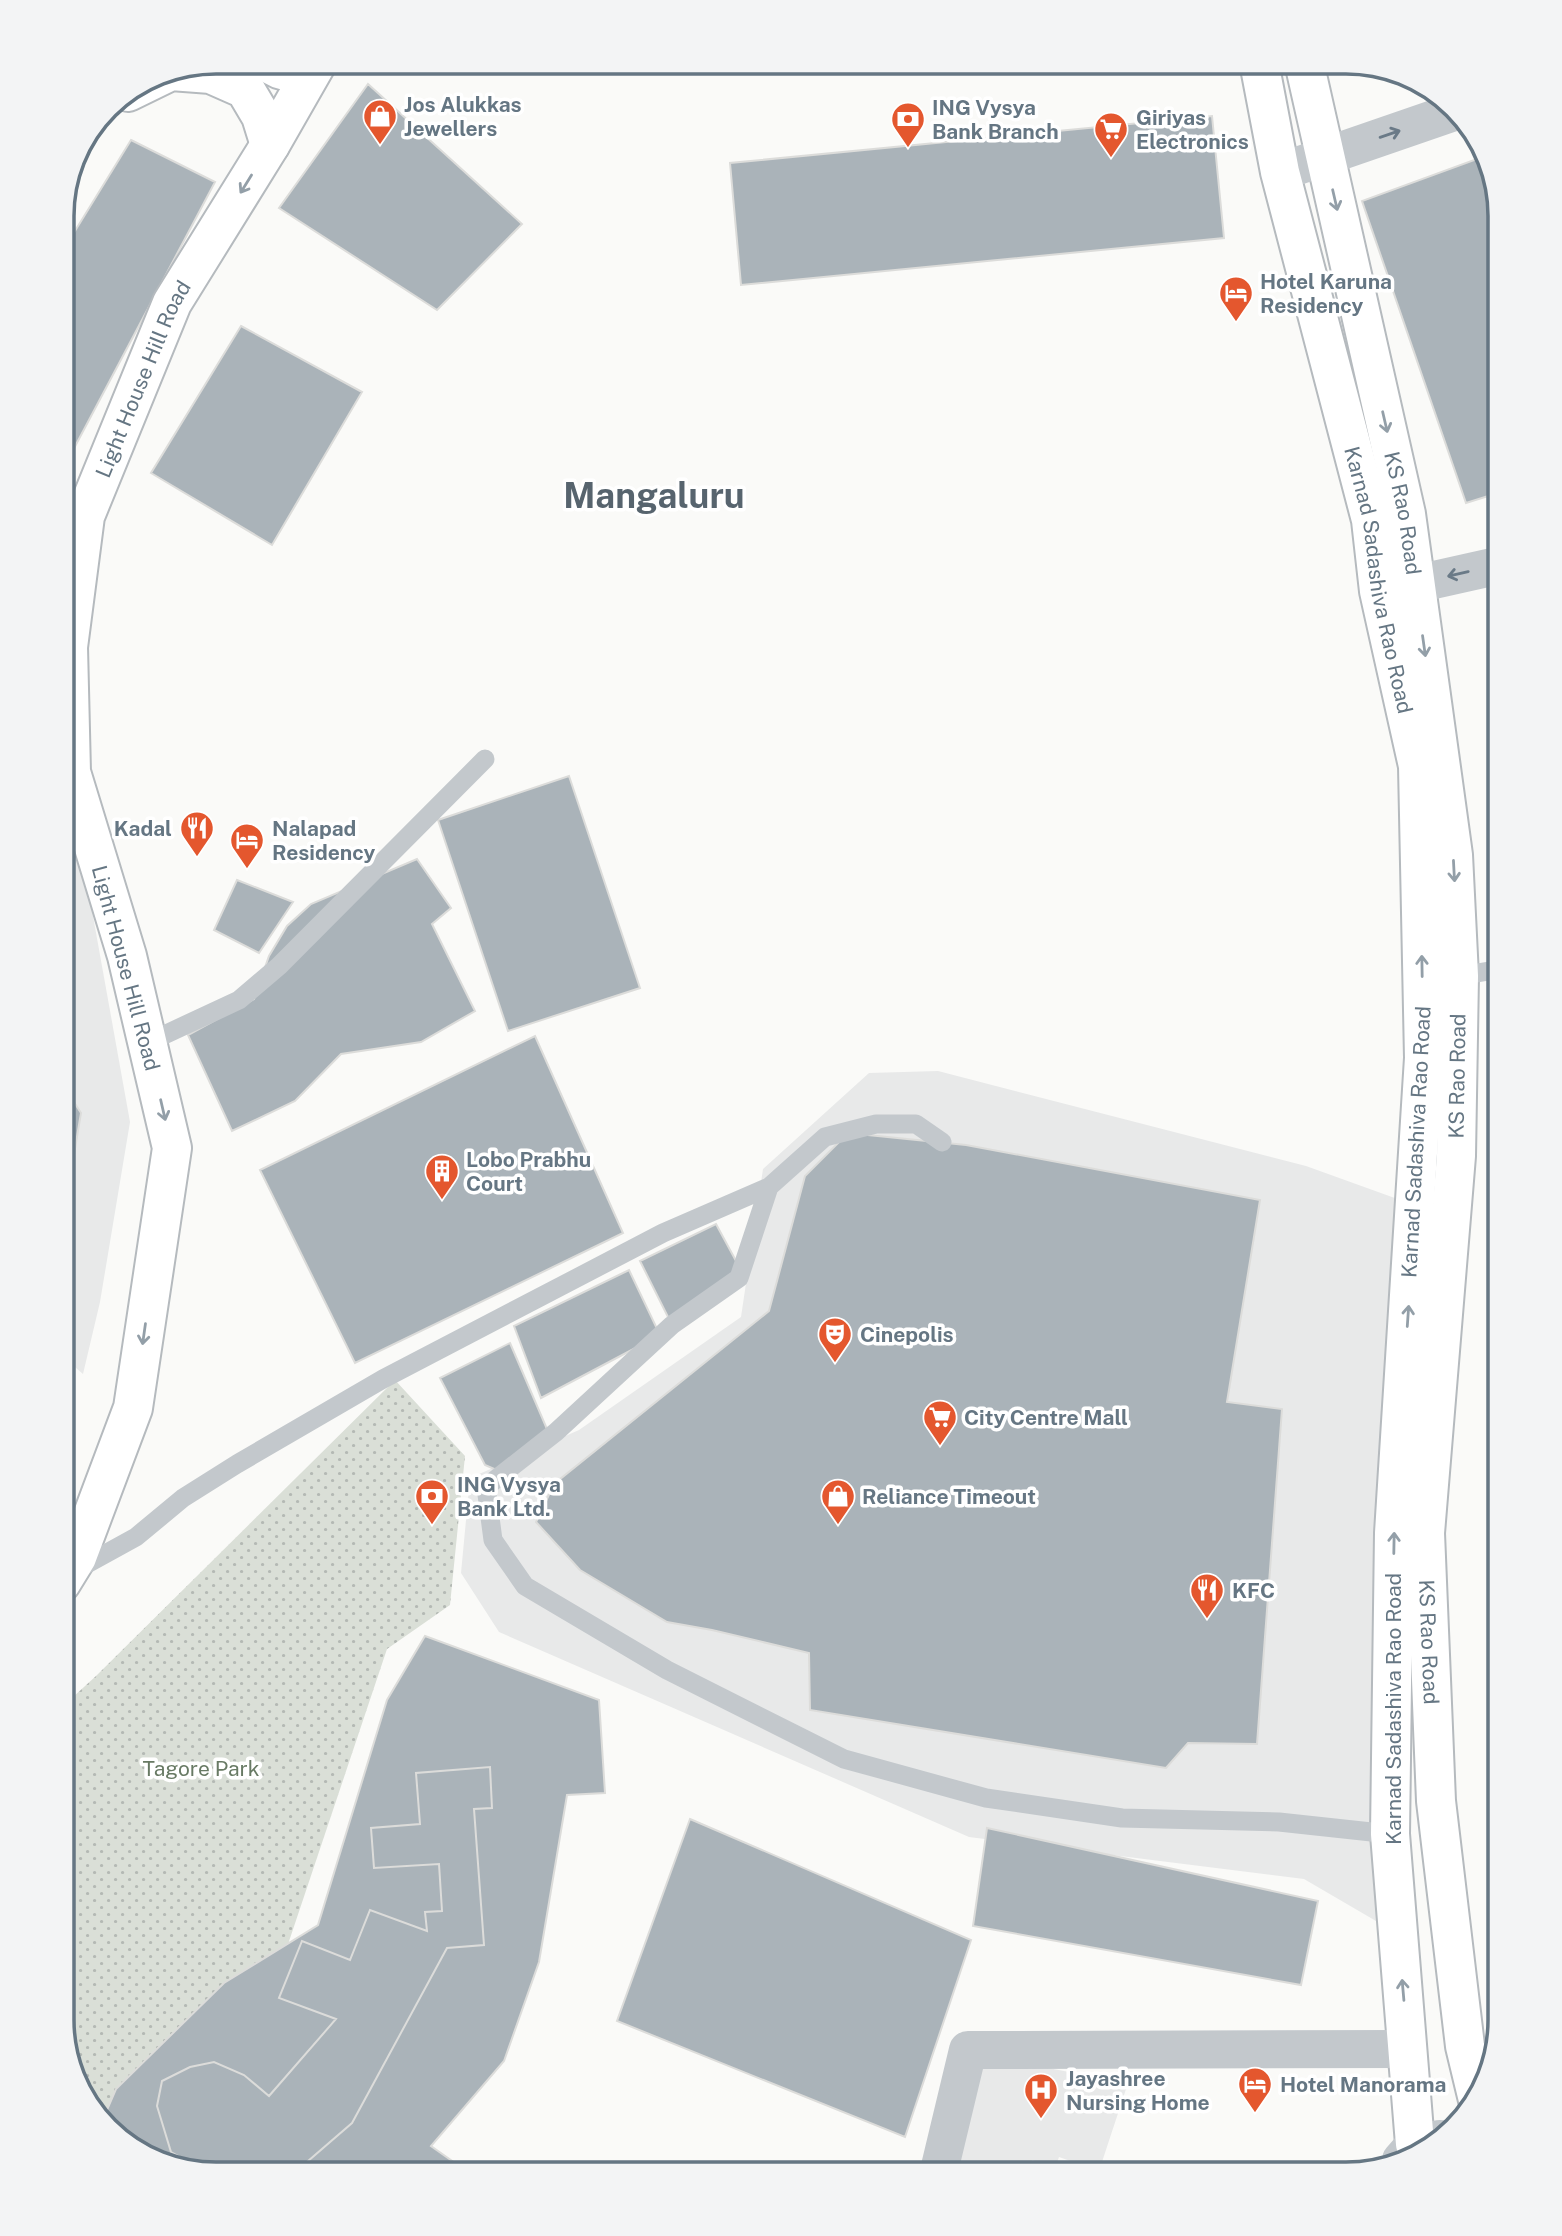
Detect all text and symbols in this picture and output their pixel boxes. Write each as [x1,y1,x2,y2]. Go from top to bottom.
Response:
place label: Jos Alukkas Jewellers [404,92,522,141]
place label: ING Vysya Bank Branch [932,95,1059,144]
shop icon: Jos Alukkas Jewellers [361,97,399,146]
bank icon: ING Vysya Bank Branch [889,100,927,149]
place label: Giriyas Electronics [1136,105,1249,154]
supermarket icon: Giriyas Electronics [1092,110,1130,159]
one-way arrow [1378,127,1400,139]
one-way arrow [239,173,253,193]
one-way arrow [1329,188,1342,211]
place label: Hotel Karuna Residency [1260,269,1392,318]
hotel icon: Hotel Karuna Residency [1217,274,1255,323]
street label: Light House Hill Road [90,276,195,481]
one-way arrow [1379,410,1392,433]
street label: Karnad Sadashiva Rao Road [1340,443,1418,716]
street label: KS Rao Road [1380,449,1427,576]
district label: Mangaluru [563,475,745,516]
one-way arrow [1447,568,1470,582]
one-way arrow [1418,634,1431,657]
restaurant icon: Kadal [178,809,216,858]
place label: Kadal [114,816,172,841]
place label: Nalapad Residency [272,816,376,865]
hotel icon: Nalapad Residency [228,821,266,870]
one-way arrow [1447,859,1460,882]
street label: Light House Hill Road [87,863,165,1073]
one-way arrow [1415,955,1429,978]
street label: Karnad Sadashiva Rao Road [1396,1005,1436,1279]
street label: KS Rao Road [1443,1013,1471,1139]
one-way arrow [157,1098,170,1121]
place label: Lobo Prabhu Court [466,1147,591,1196]
building icon: Lobo Prabhu Court [423,1152,461,1201]
one-way arrow [1402,1305,1415,1328]
theatre icon: Cinepolis [816,1315,854,1364]
place label: Cinepolis [860,1322,954,1347]
one-way arrow [138,1323,151,1345]
supermarket icon: City Centre Mall [921,1398,959,1447]
place label: City Centre Mall [964,1405,1128,1430]
place label: ING Vysya Bank Ltd. [457,1472,561,1521]
bank icon: ING Vysya Bank Ltd. [413,1477,451,1526]
shop icon: Reliance Timeout [819,1477,857,1526]
place label: Reliance Timeout [862,1484,1036,1509]
one-way arrow [1388,1532,1401,1555]
restaurant icon: KFC [1188,1571,1226,1620]
street label: Karnad Sadashiva Rao Road [1381,1573,1406,1845]
place label: KFC [1232,1578,1275,1603]
street label: KS Rao Road [1414,1579,1445,1705]
park label: Tagore Park [142,1756,260,1781]
one-way arrow [1396,1980,1409,2002]
hotel icon: Hotel Manorama [1236,2065,1274,2114]
place label: Jayashree Nursing Home [1066,2066,1210,2115]
hospital icon: Jayashree Nursing Home [1022,2071,1060,2120]
place label: Hotel Manorama [1280,2072,1446,2097]

